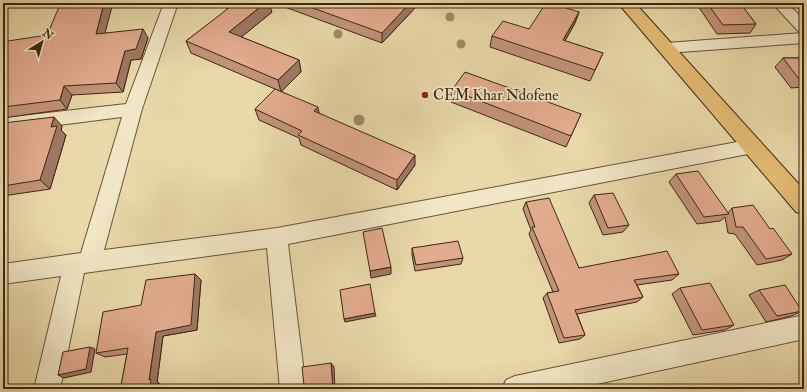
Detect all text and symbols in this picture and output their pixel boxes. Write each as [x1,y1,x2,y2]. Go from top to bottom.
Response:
north arrow [22,22,62,62]
text: N [39,26,56,43]
place label: CEM Khar Ndofene [433,86,558,105]
marker: CEM Khar Ndofene [420,90,430,100]

